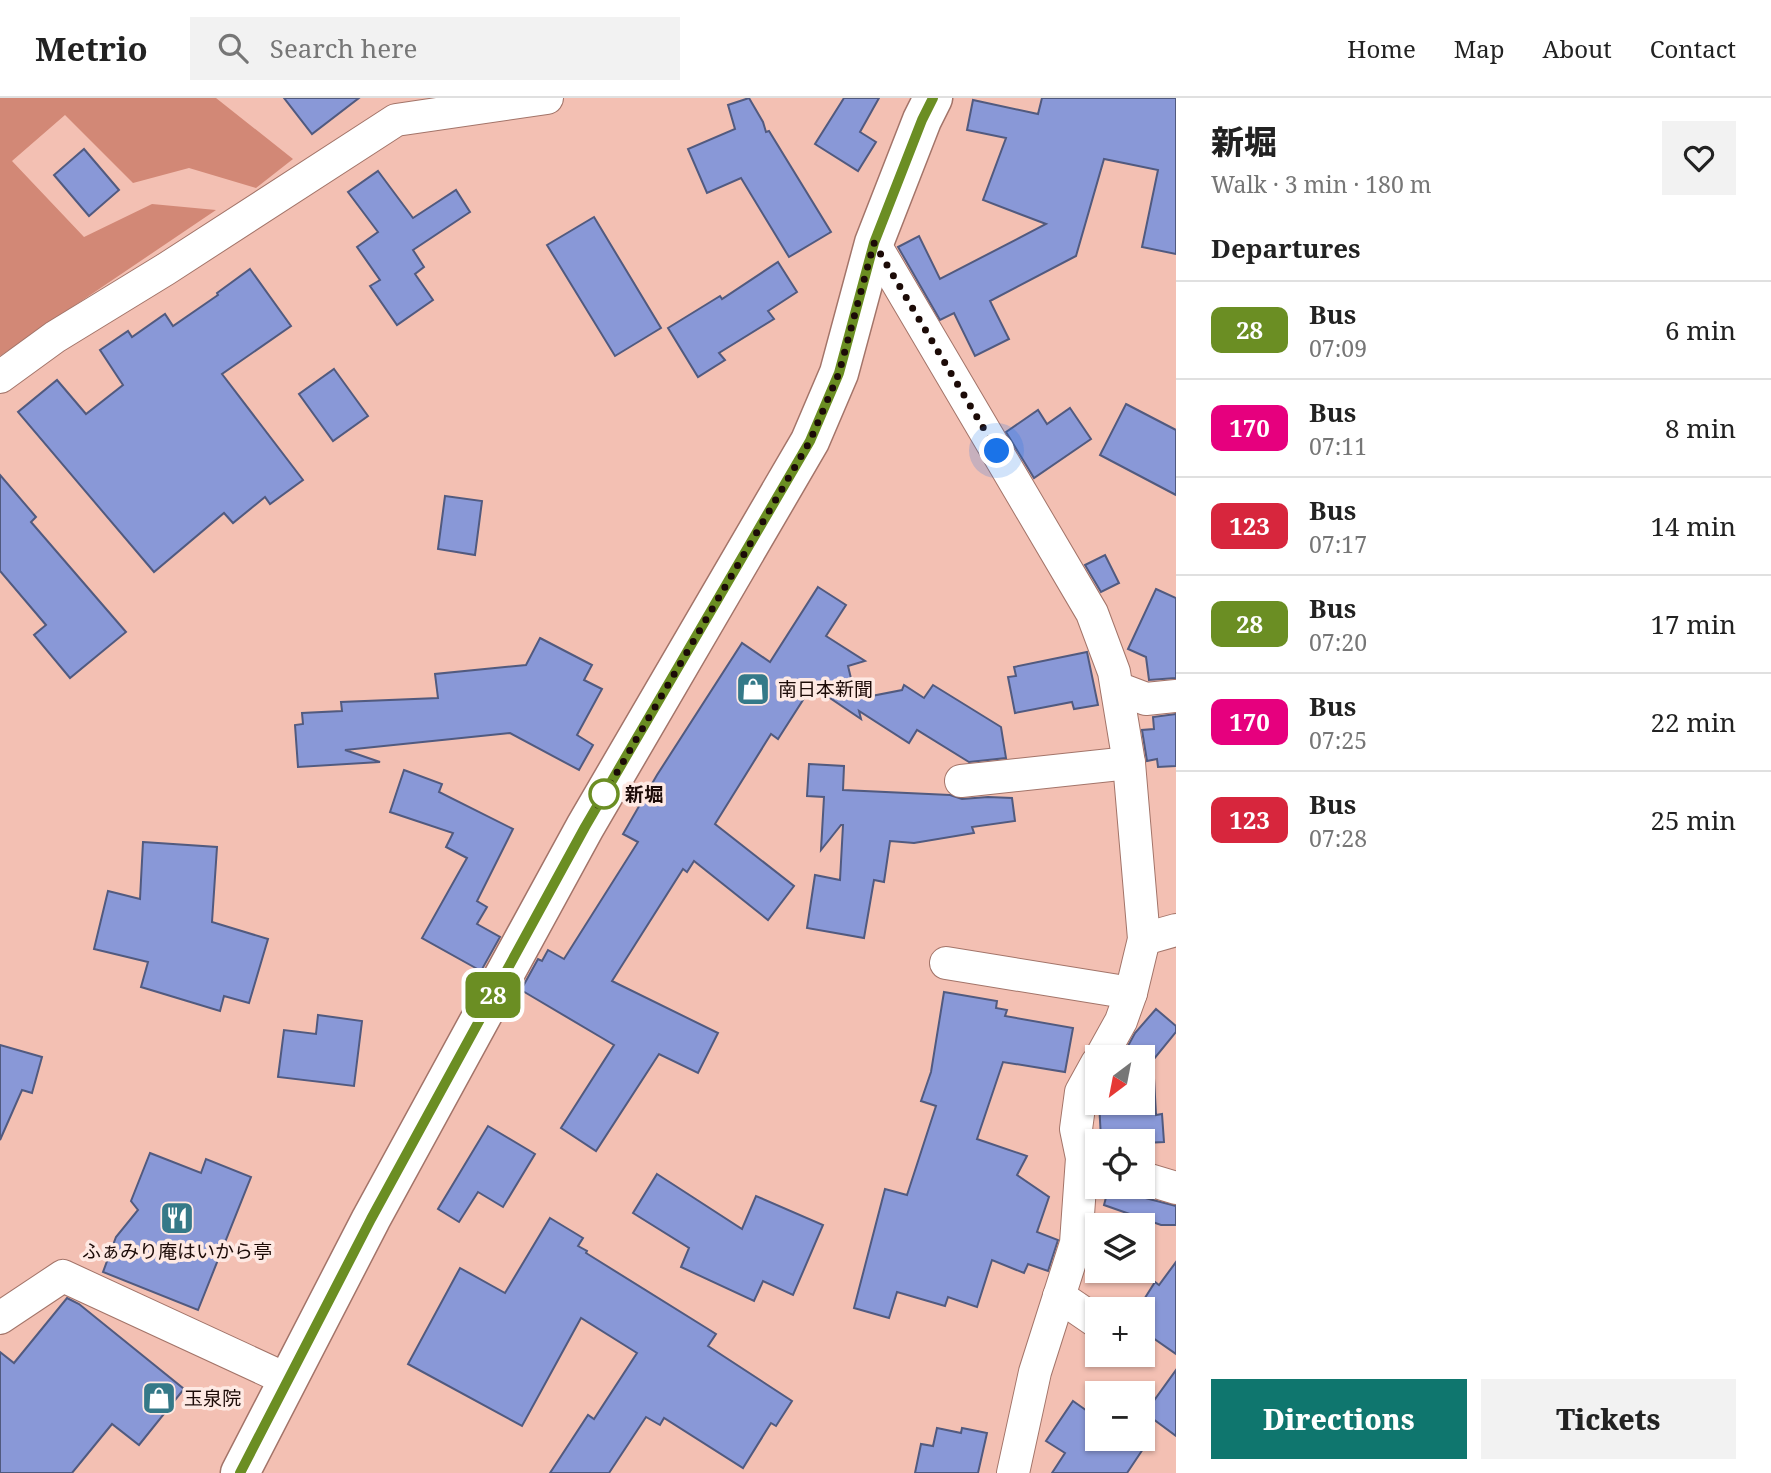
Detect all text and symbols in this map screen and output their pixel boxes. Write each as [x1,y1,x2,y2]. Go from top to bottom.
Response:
search box [190,17,680,80]
text: Metrio [35,26,148,71]
icon: search [214,29,252,67]
text: Search here [270,30,417,66]
text: Home [1347,32,1416,65]
text: Map [1454,32,1505,65]
text: About [1543,32,1612,65]
text: Contact [1650,32,1736,65]
text: 新堀 [1211,119,1277,164]
button: heart [1662,121,1736,195]
text: Walk · 3 min · 180 m [1211,168,1431,200]
text: Departures [1211,230,1361,266]
text: Bus [1309,296,1356,332]
text: 6 min [1665,312,1736,348]
text: 28 [1236,313,1263,346]
text: 07:09 [1309,332,1367,364]
text: Bus [1309,394,1356,430]
text: 8 min [1665,410,1736,446]
text: 170 [1229,411,1270,444]
text: 07:11 [1309,430,1367,462]
your location [979,433,1014,468]
text: Bus [1309,492,1356,528]
text: 14 min [1651,508,1736,544]
text: 123 [1229,509,1270,542]
text: 07:17 [1309,528,1367,560]
text: Bus [1309,590,1356,626]
text: 17 min [1651,606,1736,642]
text: 28 [1236,607,1263,640]
text: 07:20 [1309,626,1367,658]
shop icon: 南日本新聞 [734,670,772,708]
place label: 南日本新聞 [778,676,873,702]
text: Bus [1309,688,1356,724]
text: 22 min [1651,704,1736,740]
text: 170 [1229,705,1270,738]
text: 07:25 [1309,724,1367,756]
marker: 新堀 [589,779,619,809]
place label: 新堀 [625,781,663,807]
text: Bus [1309,786,1356,822]
text: 25 min [1651,802,1736,838]
text: 123 [1229,803,1270,836]
text: 07:28 [1309,822,1367,854]
line badge: 28 [462,972,524,1018]
text: 28 [479,978,507,1011]
north arrow [1085,1045,1155,1115]
map controls [1085,1045,1155,1451]
button: locate [1085,1129,1155,1199]
restaurant icon: ふぁみり庵はいから亭 [158,1199,196,1237]
button: layers [1085,1213,1155,1283]
place label: ふぁみり庵はいから亭 [82,1238,272,1264]
button: + [1085,1297,1155,1367]
shop icon: 玉泉院 [140,1379,178,1417]
button: Directions [1211,1379,1467,1459]
button: Tickets [1481,1379,1736,1459]
button: − [1085,1381,1155,1451]
place label: 玉泉院 [184,1385,241,1411]

